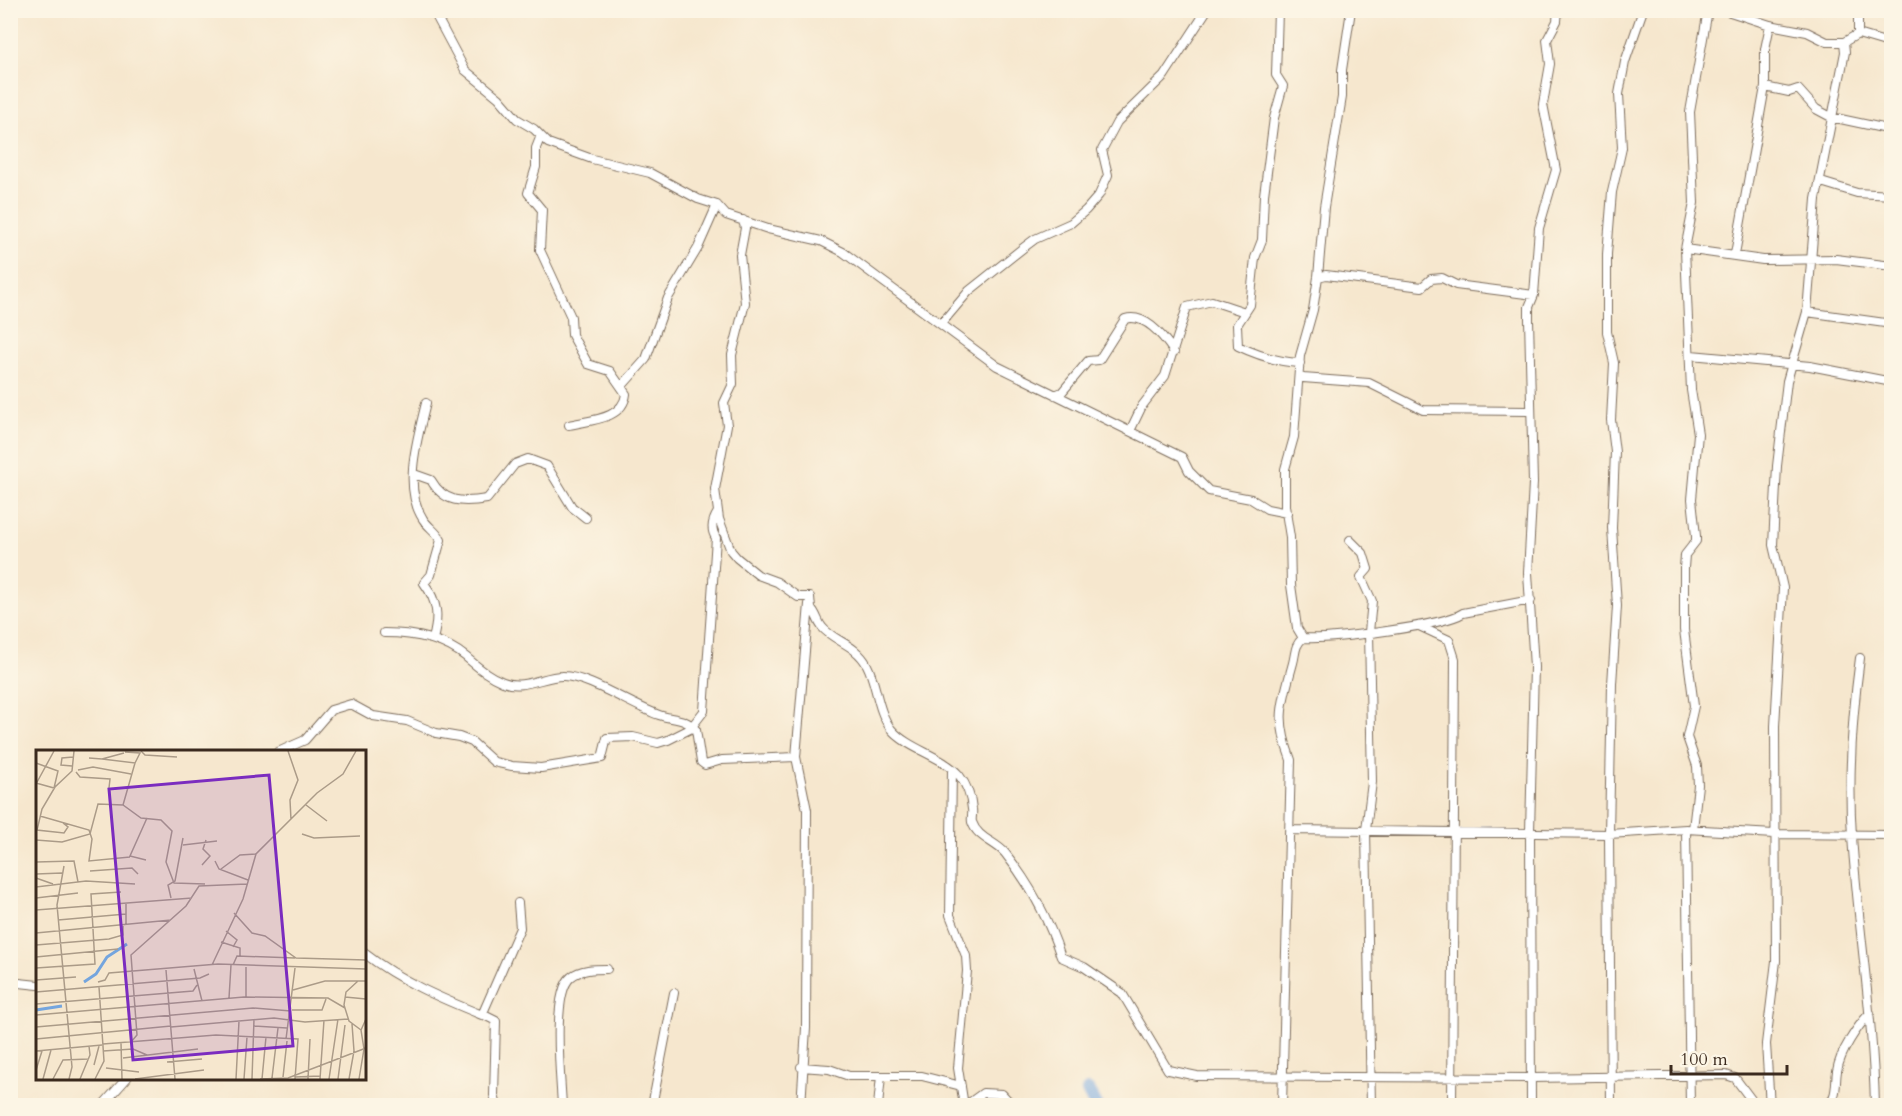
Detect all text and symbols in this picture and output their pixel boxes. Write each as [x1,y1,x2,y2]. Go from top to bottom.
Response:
inset map [36,750,366,1080]
scale bar [1671,1038,1786,1076]
text: 100 m [1680,1047,1728,1072]

